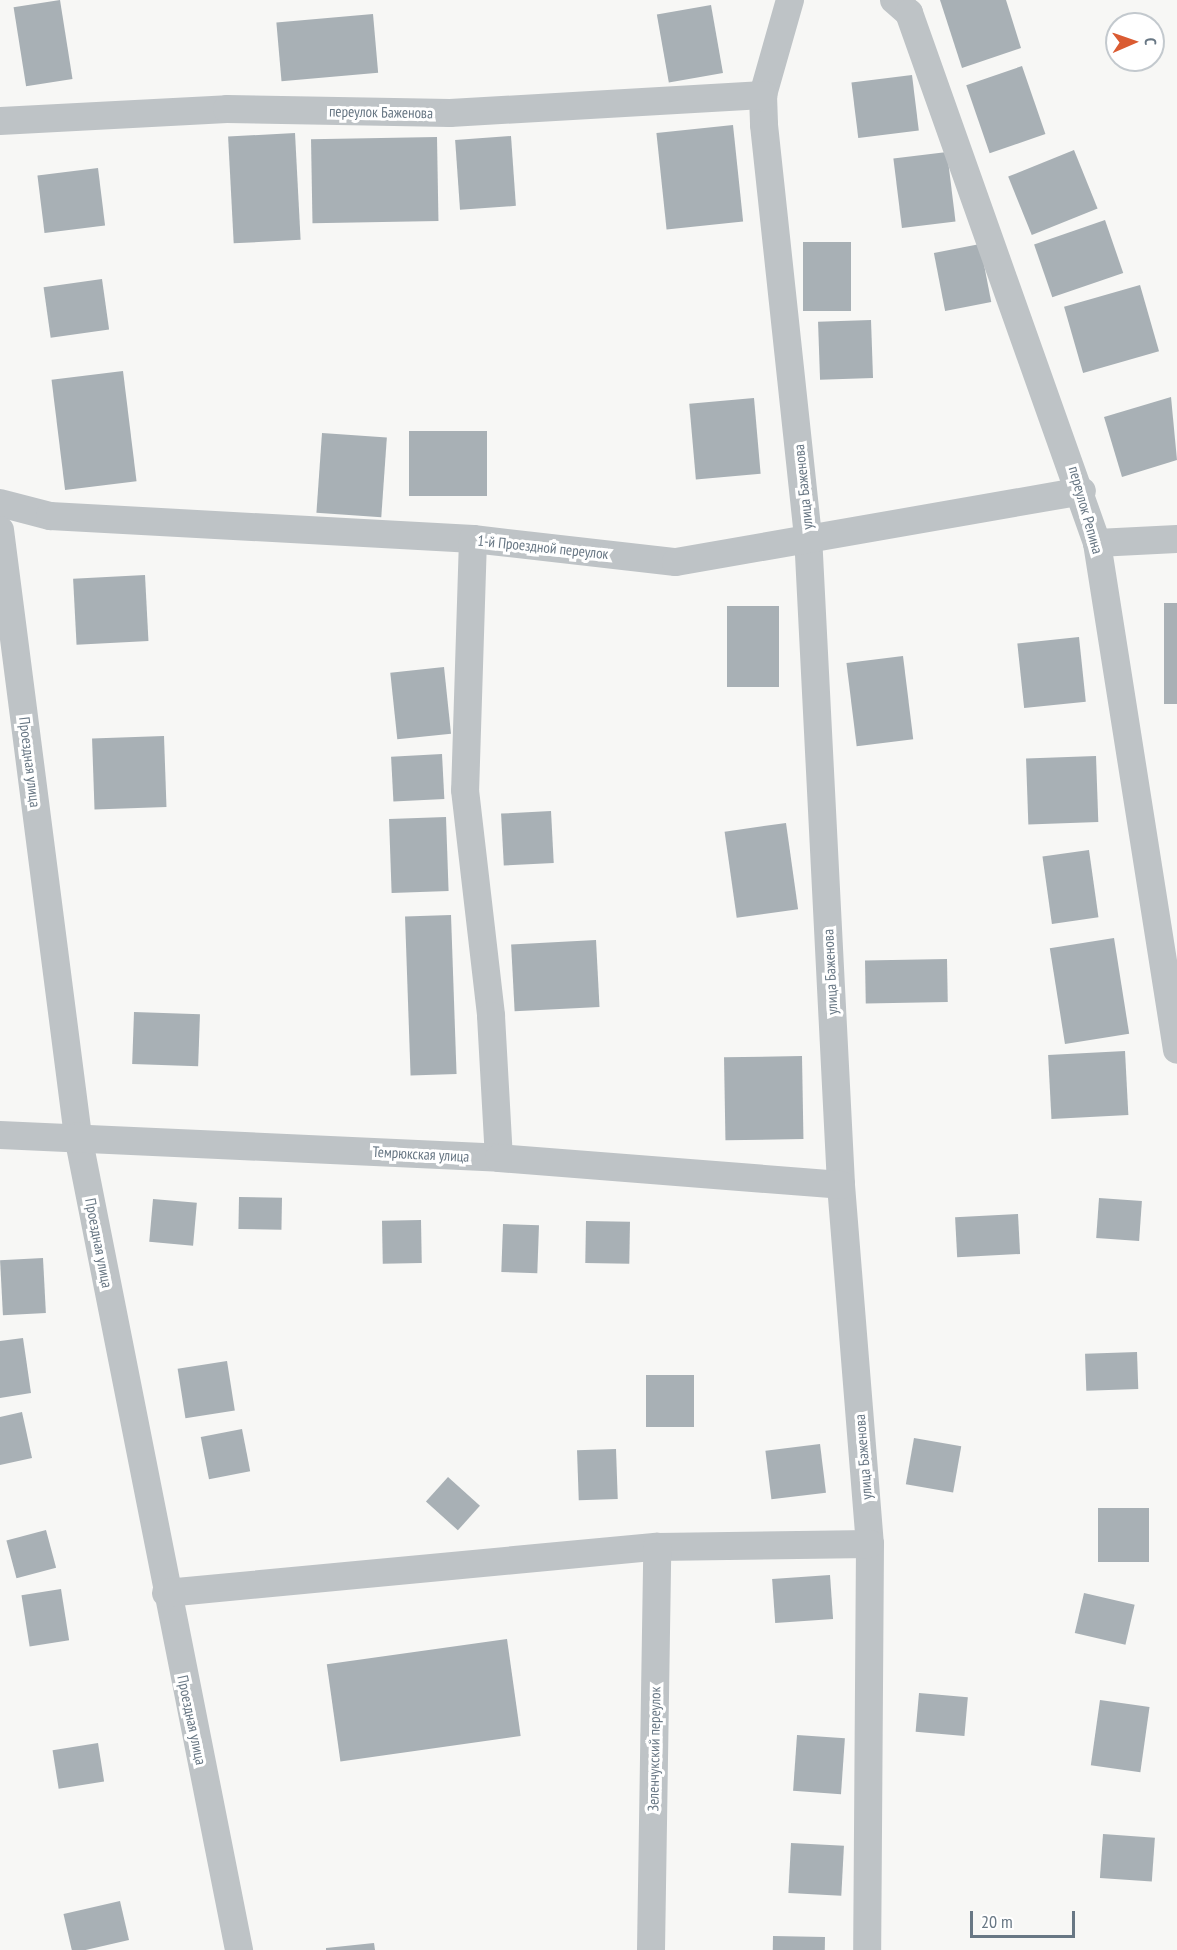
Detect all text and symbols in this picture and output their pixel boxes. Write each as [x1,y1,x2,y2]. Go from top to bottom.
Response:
north arrow [1105,12,1165,72]
text: С [1141,37,1161,45]
street label: переулок Баженова [329,102,433,122]
street label: улица Баженова [790,443,816,531]
street label: переулок Репина [1065,464,1107,556]
street label: 1-й Проездной переулок [477,531,609,563]
street label: Проездная улица [16,716,44,808]
street label: улица Баженова [819,929,841,1015]
street label: Темрюкская улица [372,1142,470,1166]
street label: Проездная улица [81,1197,117,1289]
street label: улица Баженова [850,1413,876,1501]
street label: Проездная улица [174,1674,210,1766]
street label: Зеленчукский переулок [644,1686,664,1812]
scale bar [973,1899,1078,1937]
text: 20 m [981,1910,1013,1933]

